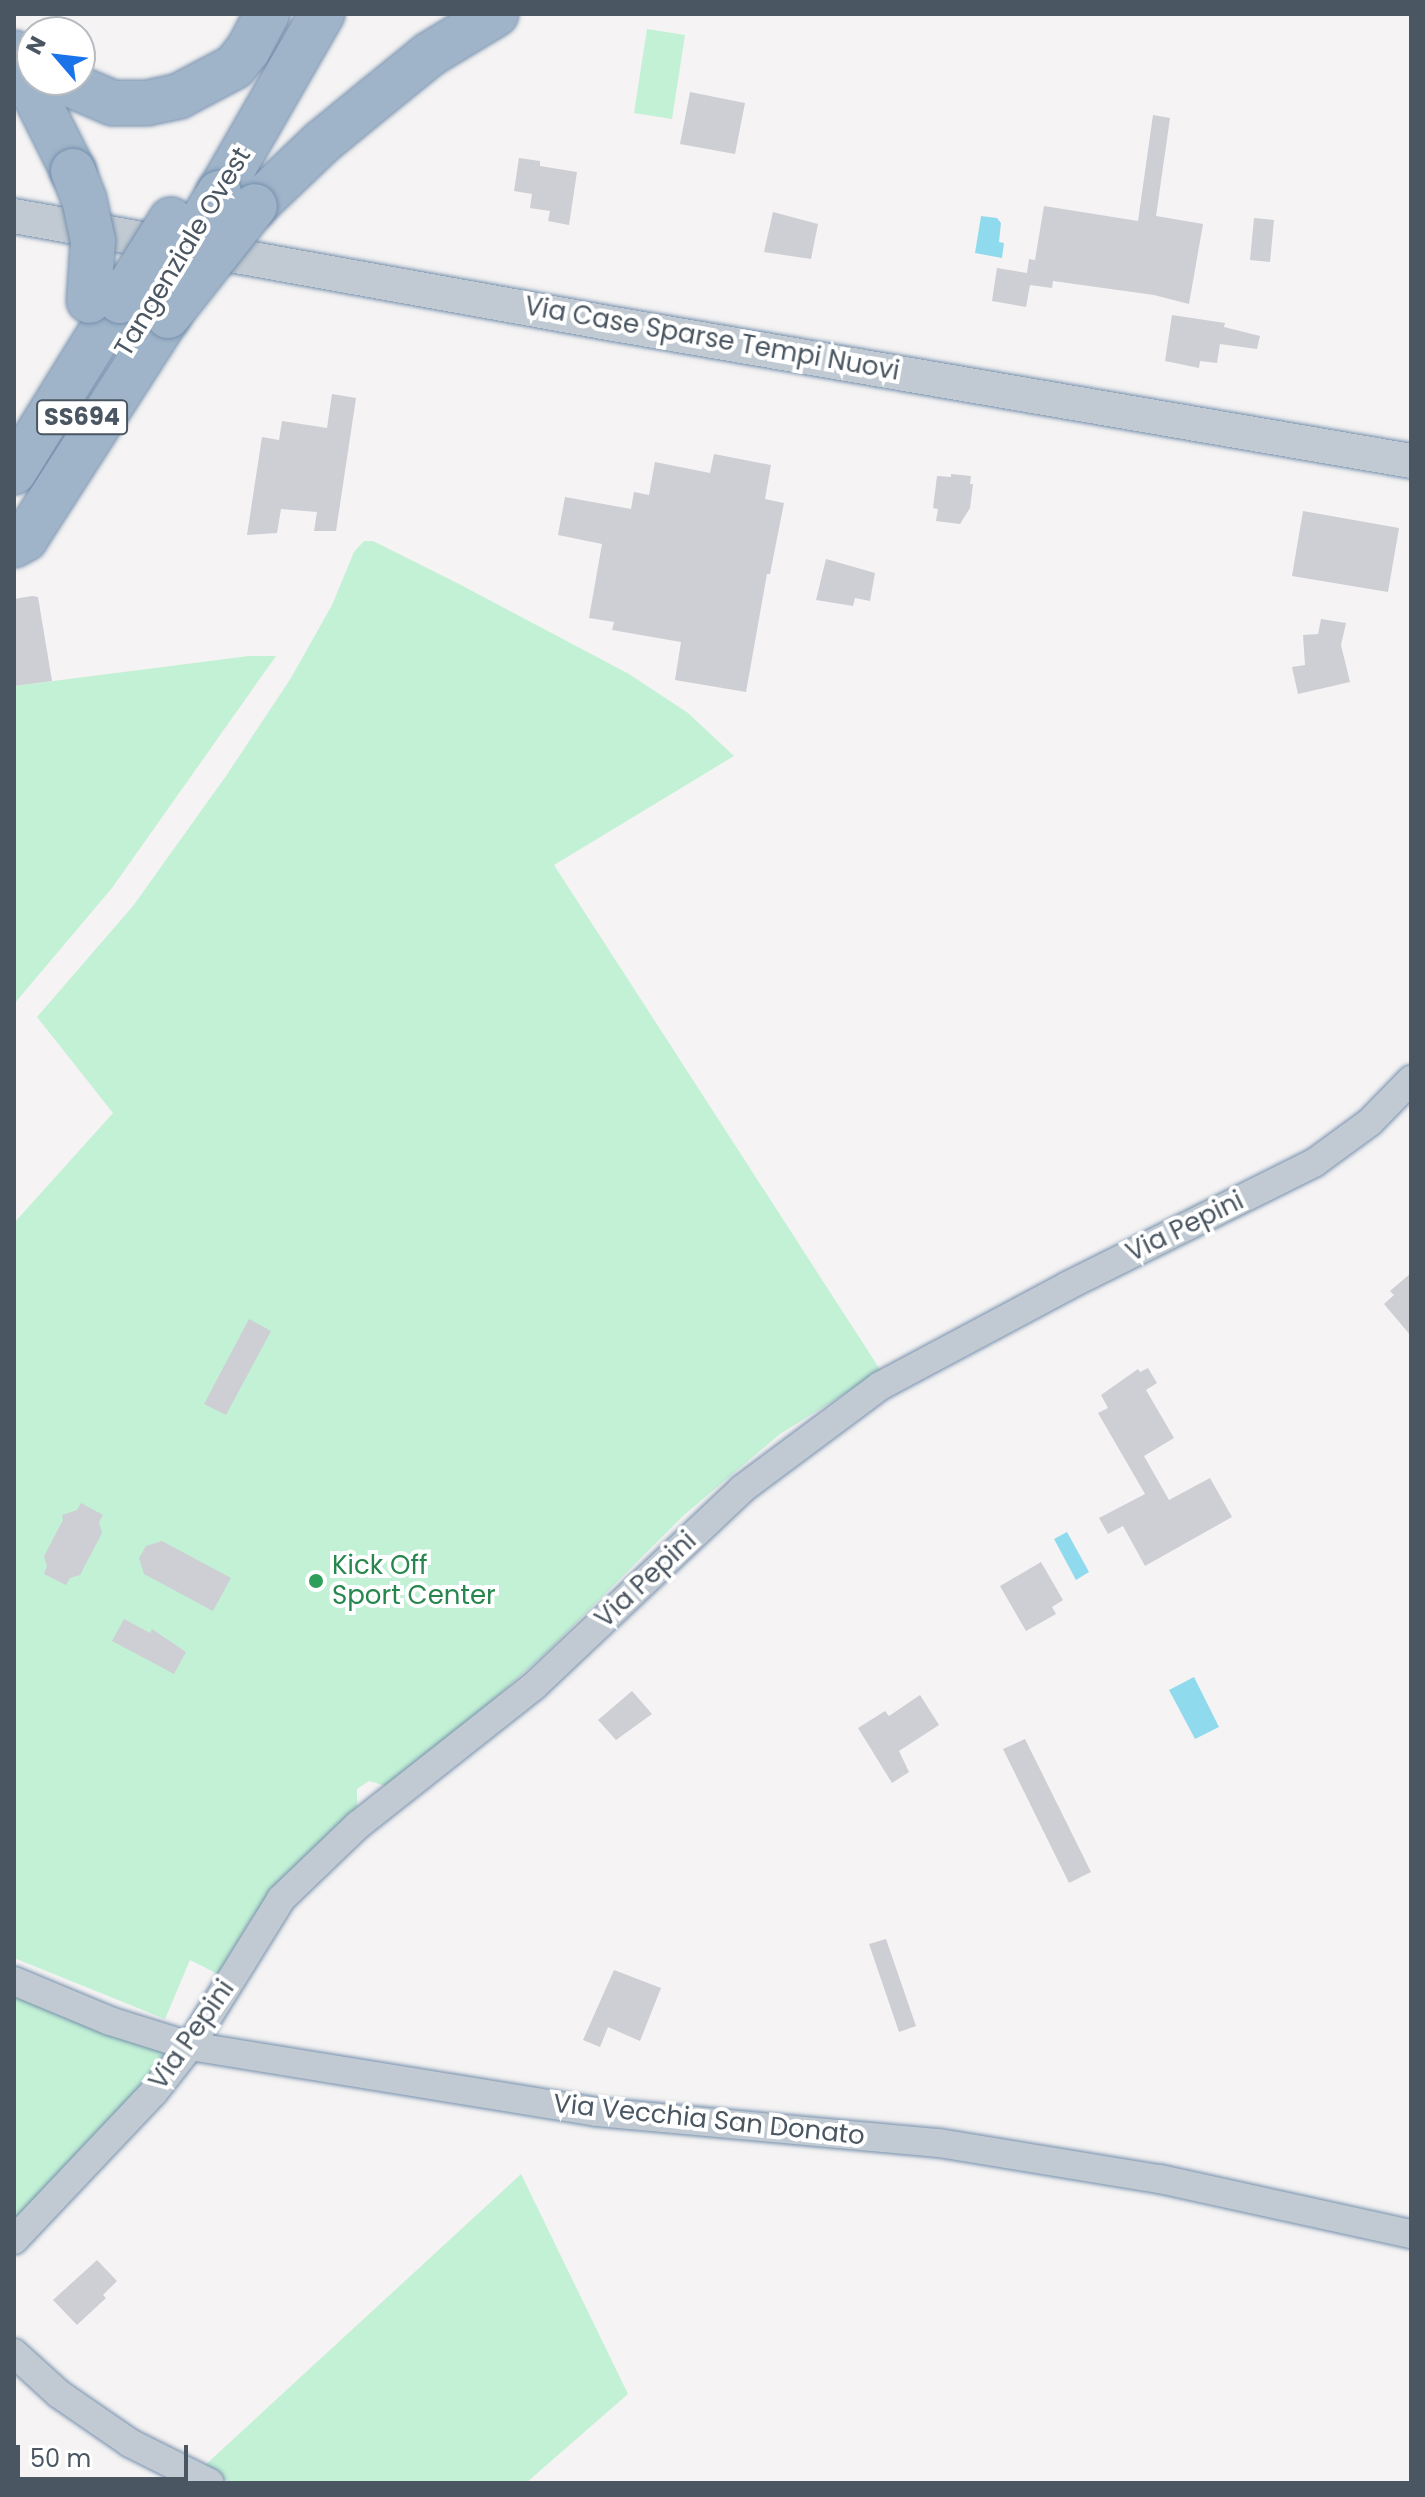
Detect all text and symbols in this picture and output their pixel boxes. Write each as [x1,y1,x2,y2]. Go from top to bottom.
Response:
north arrow [16,16,96,96]
text: N [19,31,54,60]
street label: Tangenziale Ovest [108,142,258,362]
street label: Via Case Sparse Tempi Nuovi [522,291,902,387]
road number: SS694 [36,397,128,437]
street label: Via Pepini [1121,1185,1249,1269]
street label: Via Pepini [589,1525,703,1635]
place label: Kick Off Sport Center [332,1550,496,1612]
marker: Kick Off Sport Center [307,1572,325,1590]
street label: Via Pepini [143,1974,241,2096]
street label: Via Vecchia San Donato [552,2088,866,2152]
scale bar [20,2429,192,2479]
text: 50 m [30,2442,91,2475]

